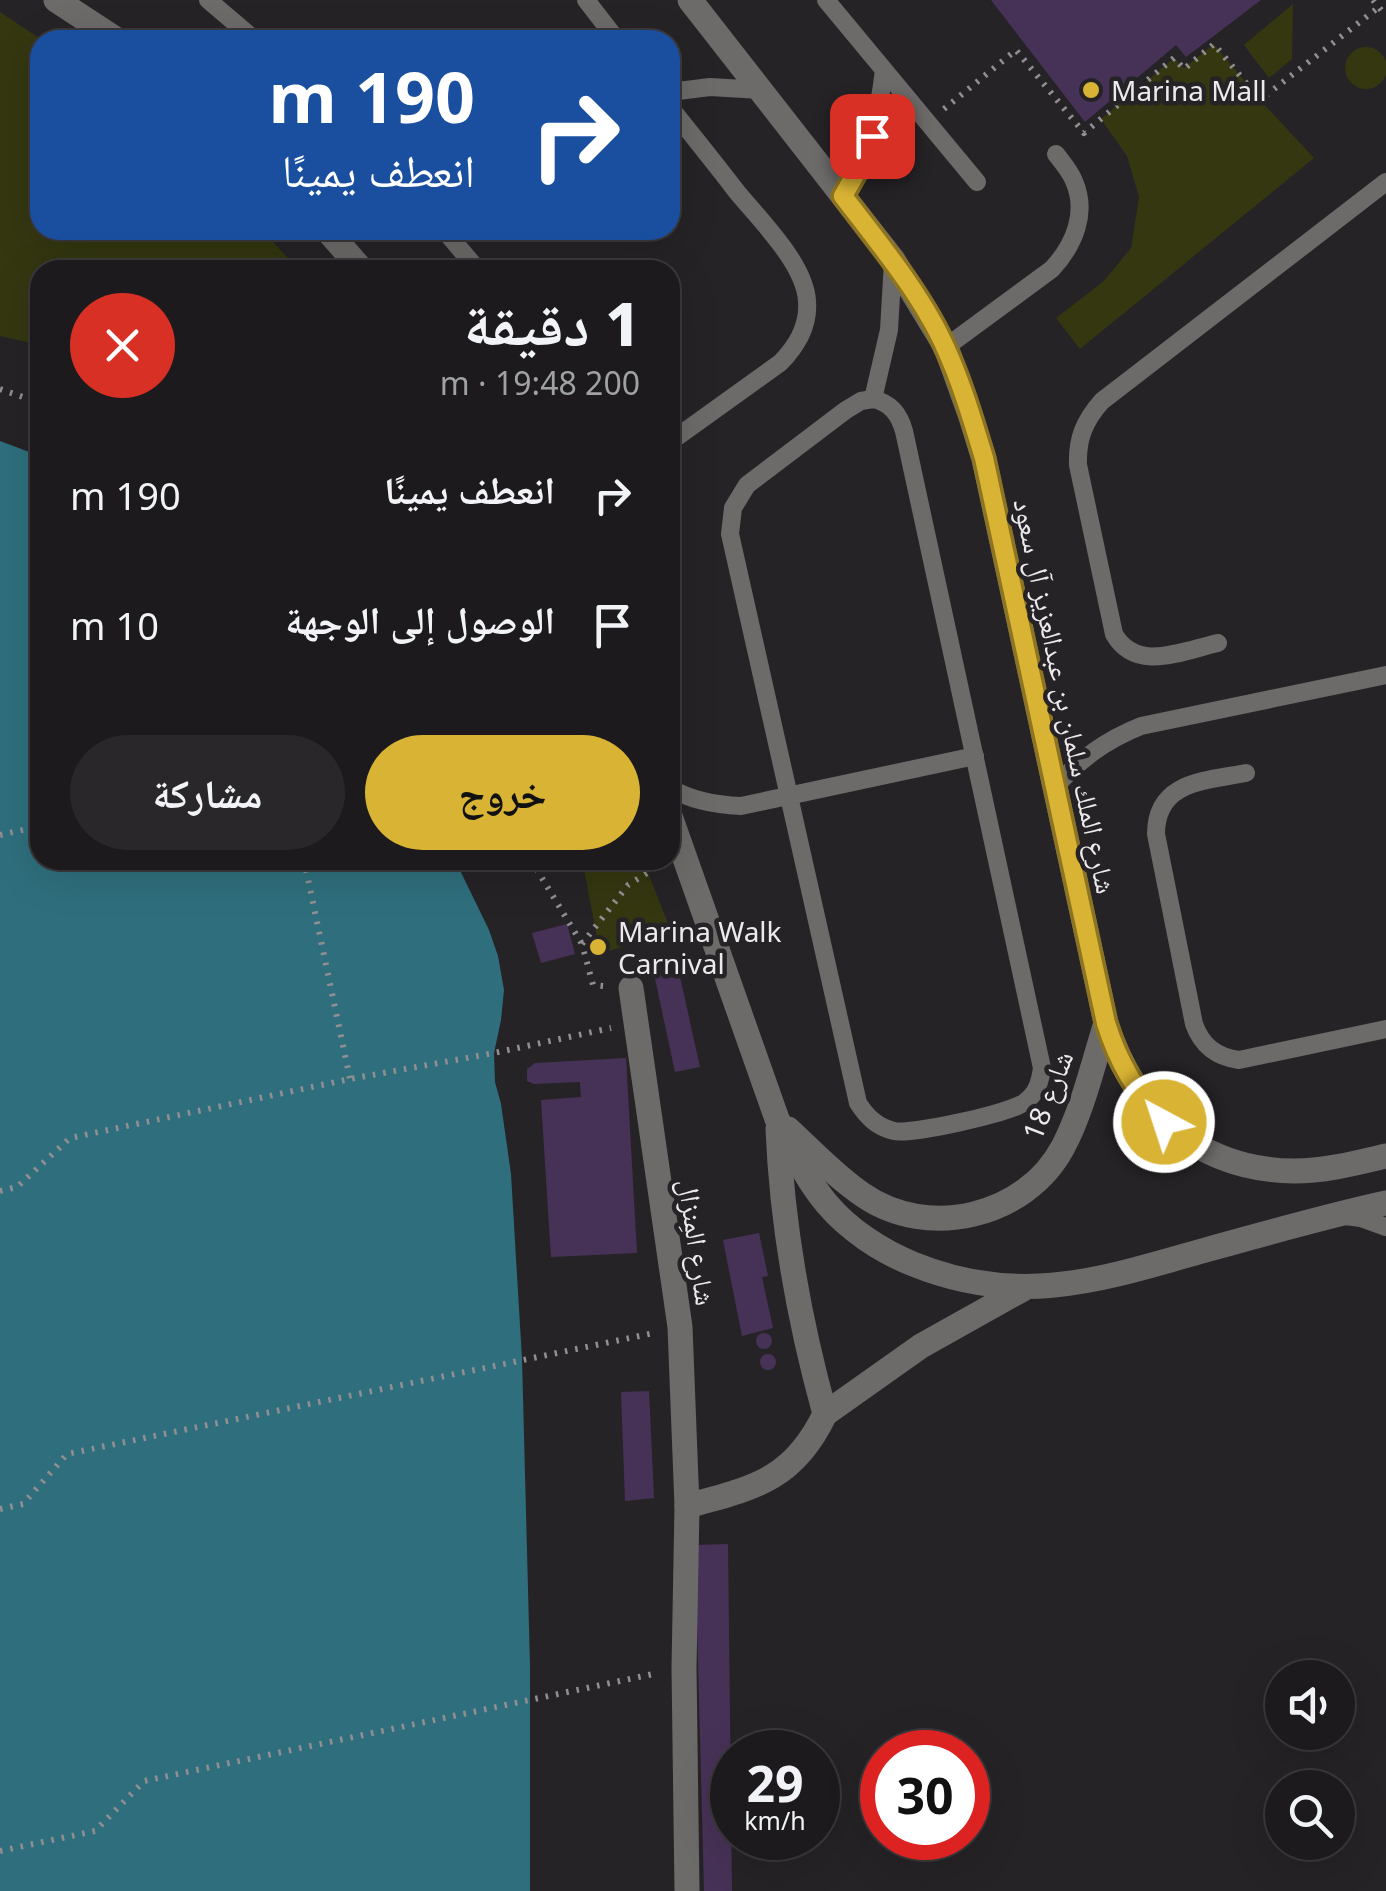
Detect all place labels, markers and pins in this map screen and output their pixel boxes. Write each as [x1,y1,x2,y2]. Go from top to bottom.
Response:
place label: Marina Mall [1111,71,1267,109]
marker: Marina Mall [1080,79,1102,101]
pin [830,94,915,179]
place label: Marina Walk Carnival [618,912,782,982]
marker: Marina Walk Carnival [587,936,609,958]

